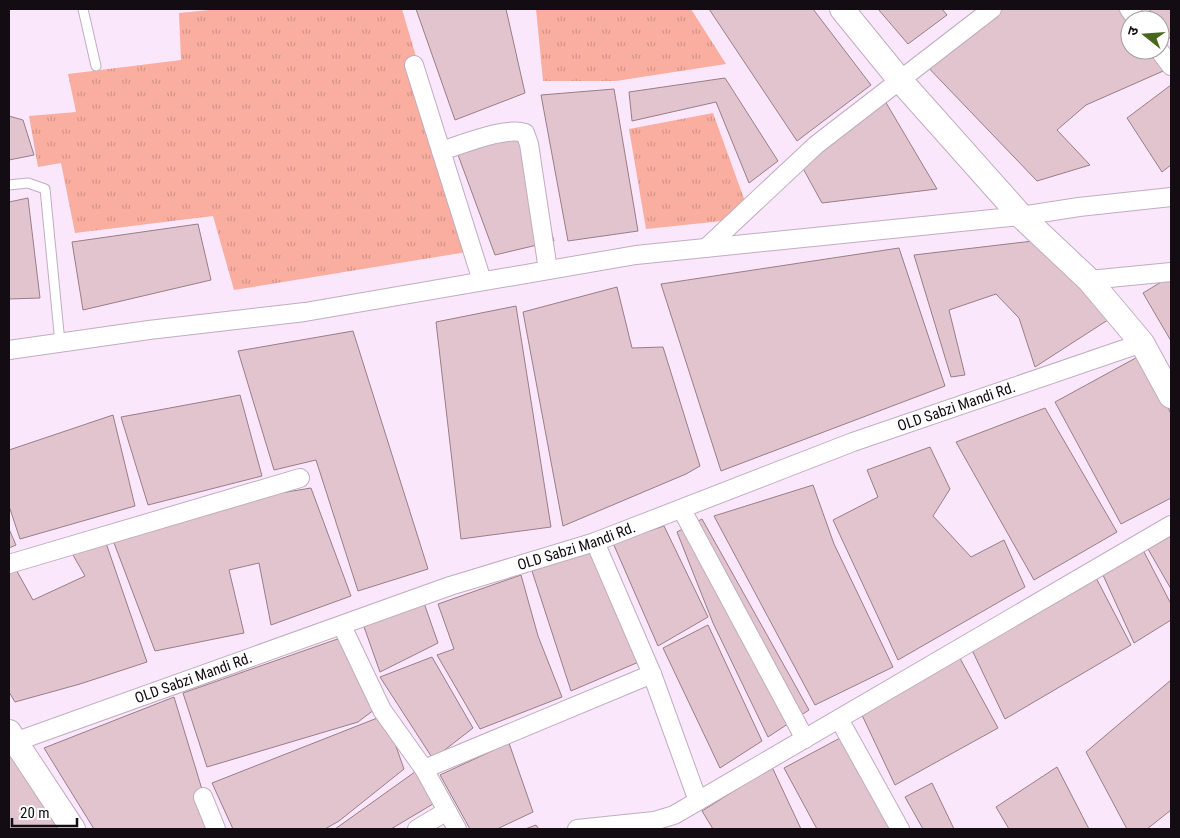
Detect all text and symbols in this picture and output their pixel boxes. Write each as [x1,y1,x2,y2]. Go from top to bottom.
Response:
north arrow [1120,10,1170,60]
text: उ [1124,24,1142,37]
street label: OLD Sabzi Mandi Rd. [895,378,1018,435]
street label: OLD Sabzi Mandi Rd. [515,518,638,574]
street label: OLD Sabzi Mandi Rd. [132,649,255,707]
scale bar [12,796,78,828]
text: 20 m [20,804,50,822]

